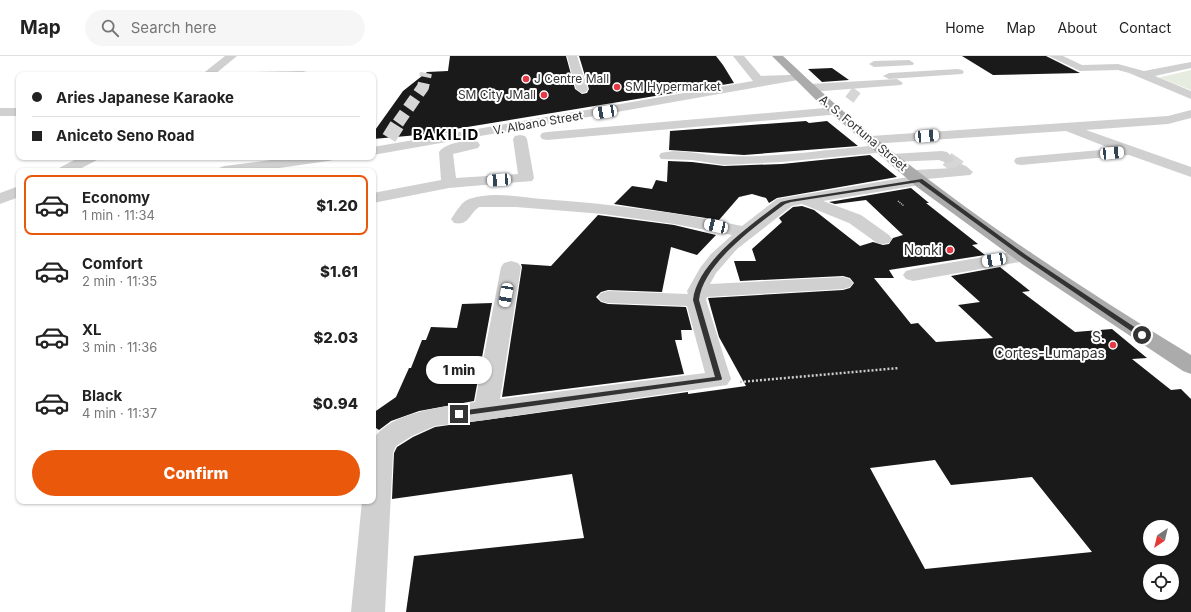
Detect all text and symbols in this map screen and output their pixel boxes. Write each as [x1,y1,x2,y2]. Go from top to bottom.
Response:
search box [85,10,365,46]
text: Map [20,16,61,39]
icon: search [99,17,121,39]
text: Search here [131,18,216,37]
text: Home [945,19,984,36]
text: Map [1006,19,1036,36]
text: About [1058,19,1097,36]
text: Contact [1119,19,1171,36]
place label: J Centre Mall [534,71,609,86]
marker: J Centre Mall [521,74,531,84]
place label: SM Hypermarket [625,79,721,94]
marker: SM Hypermarket [612,82,622,92]
place label: SM City JMall [458,87,536,102]
text: Aries Japanese Karaoke [56,88,234,107]
marker: SM City JMall [539,90,549,100]
street label: A. S. Fortuna Street [816,91,910,174]
car [592,104,618,120]
street label: V. Albano Street [492,107,584,138]
district label: BAKILID [413,125,479,144]
text: Aniceto Seno Road [56,126,195,145]
car [915,129,939,143]
car [1100,146,1124,160]
car [487,173,511,187]
icon: car [34,187,70,223]
text: Economy [82,188,150,207]
text: $1.20 [316,196,358,215]
text: 1 min · 11:34 [82,207,155,223]
car [703,217,729,235]
place label: Nonki [904,241,942,258]
marker: Nonki [945,245,955,255]
car [981,252,1007,268]
icon: car [34,253,70,289]
text: Comfort [82,254,143,273]
text: $1.61 [320,262,358,281]
text: 2 min · 11:35 [82,273,157,289]
car [498,282,514,308]
icon: car [34,319,70,355]
text: XL [82,320,102,339]
route start [1133,326,1151,344]
text: $2.03 [313,328,358,347]
place label: S. Cortes-Lumapas [994,328,1105,361]
text: 3 min · 11:36 [82,339,157,355]
marker: S. Cortes-Lumapas [1108,340,1118,350]
callout: 1 min [426,356,492,384]
text: 1 min [443,362,475,378]
icon: car [34,385,70,421]
text: Black [82,386,122,405]
text: $0.94 [313,394,358,413]
text: 4 min · 11:37 [82,405,157,421]
route end [450,405,468,423]
button: Confirm [32,450,360,496]
north arrow [1143,520,1179,556]
map controls [1143,520,1179,600]
button: locate [1143,564,1179,600]

